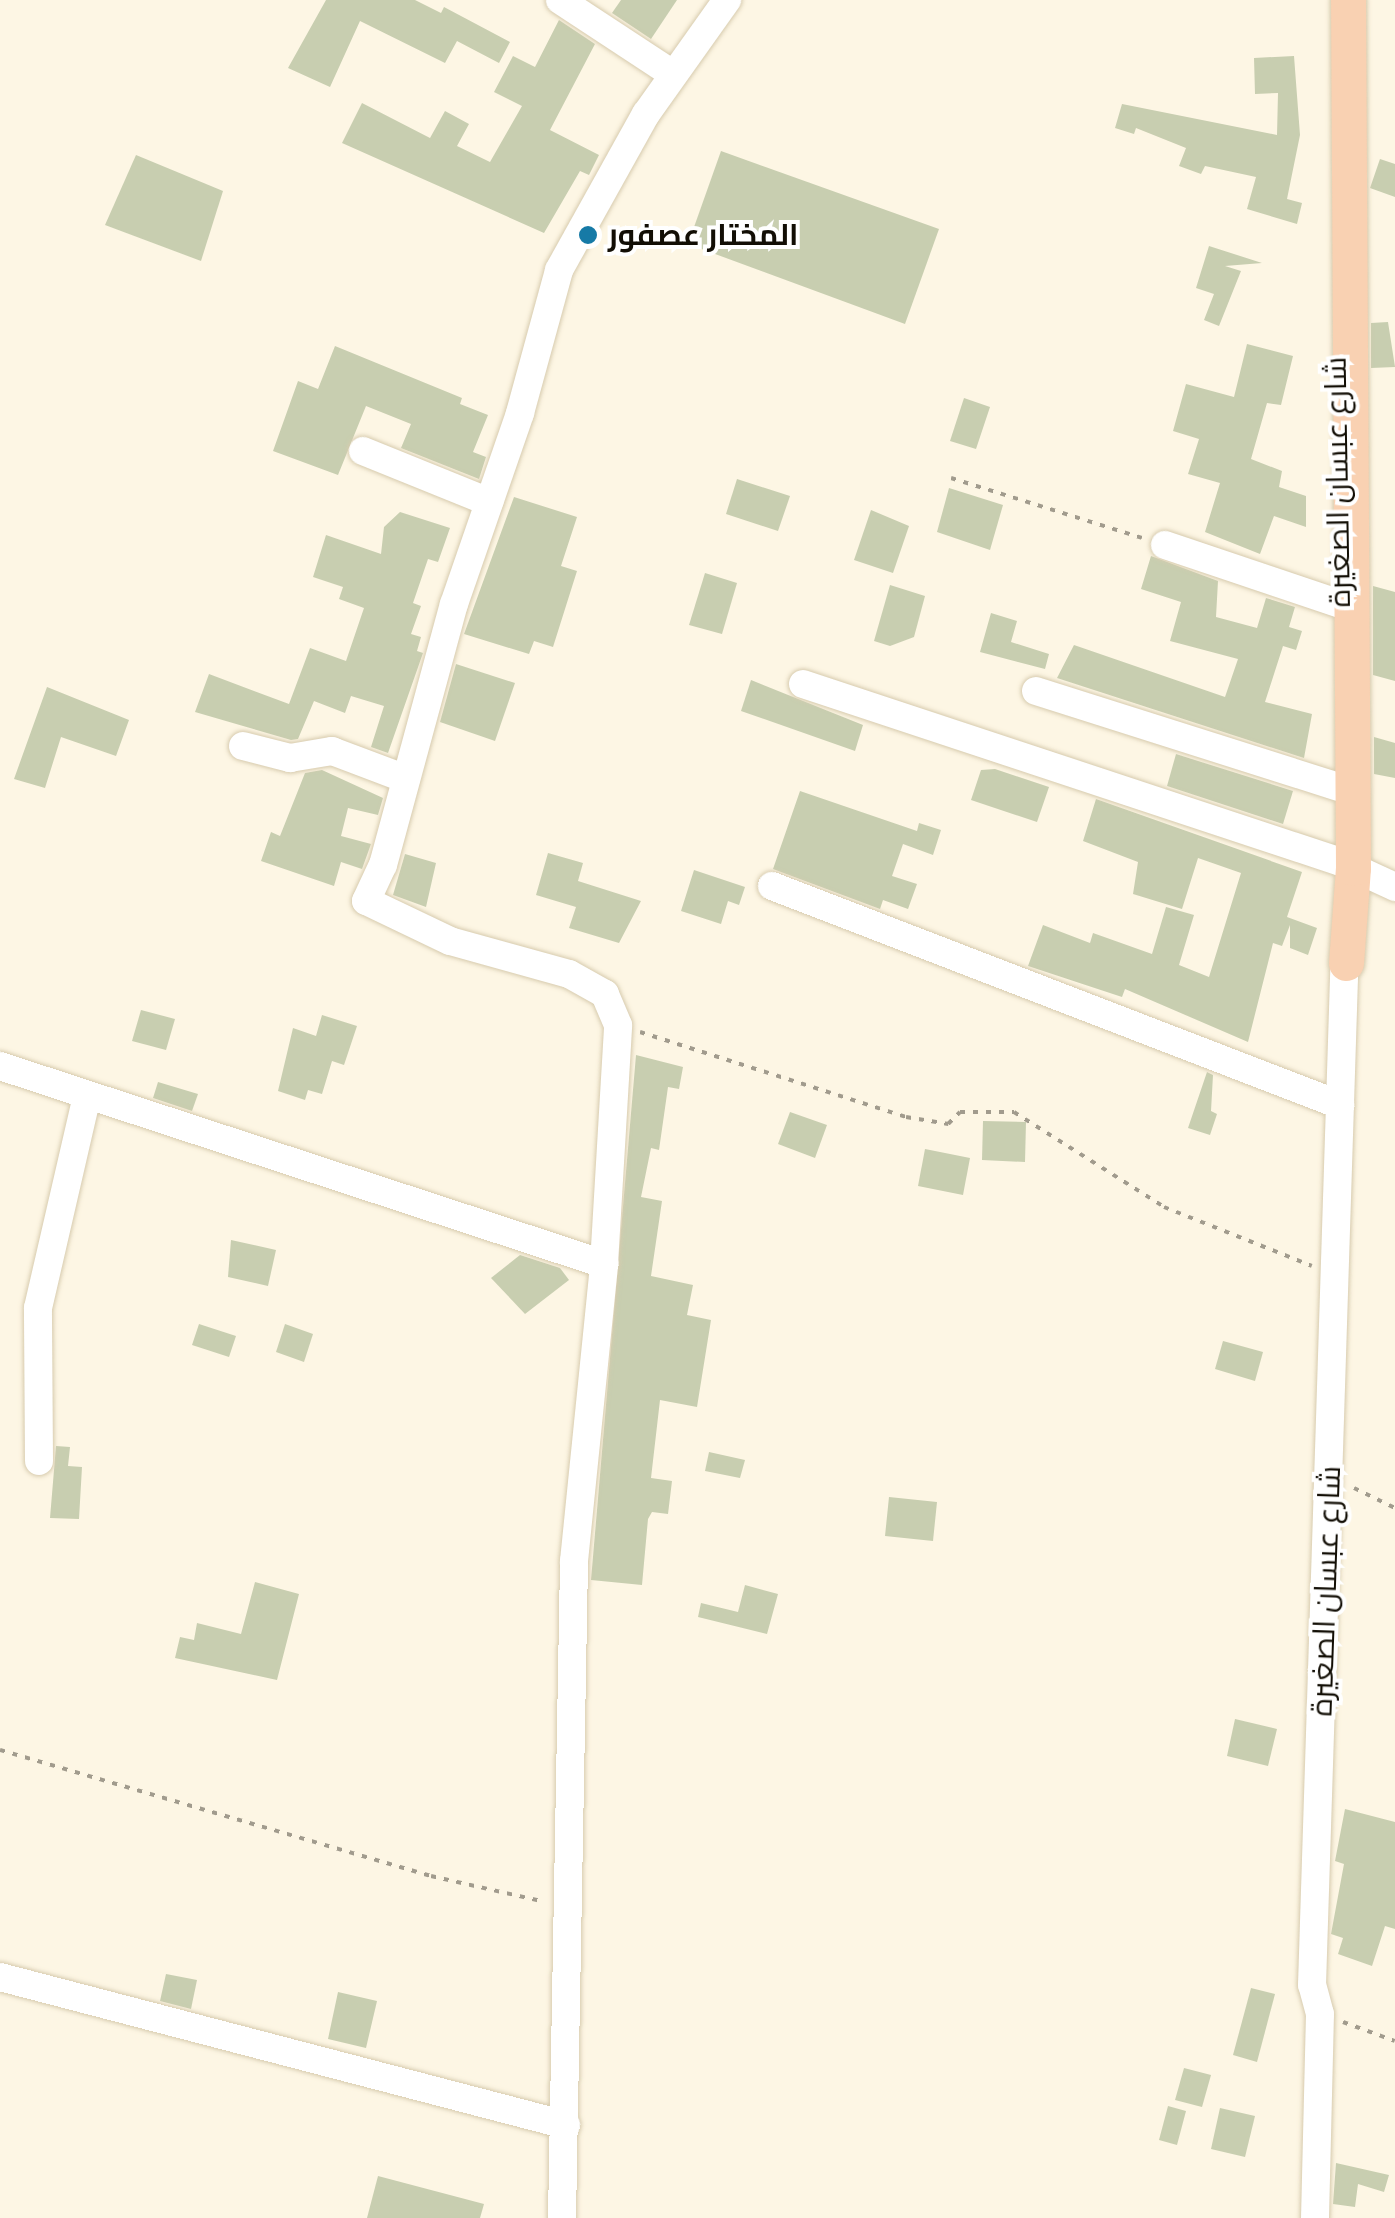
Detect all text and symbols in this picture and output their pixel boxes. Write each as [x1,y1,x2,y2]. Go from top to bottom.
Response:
place label: المختار عصفور [608,217,798,253]
marker: المختار عصفور [577,224,599,246]
street label: شارع عبسان الصغيرة [1318,356,1358,608]
street label: شارع عبسان الصغيرة [1304,1465,1348,1717]

